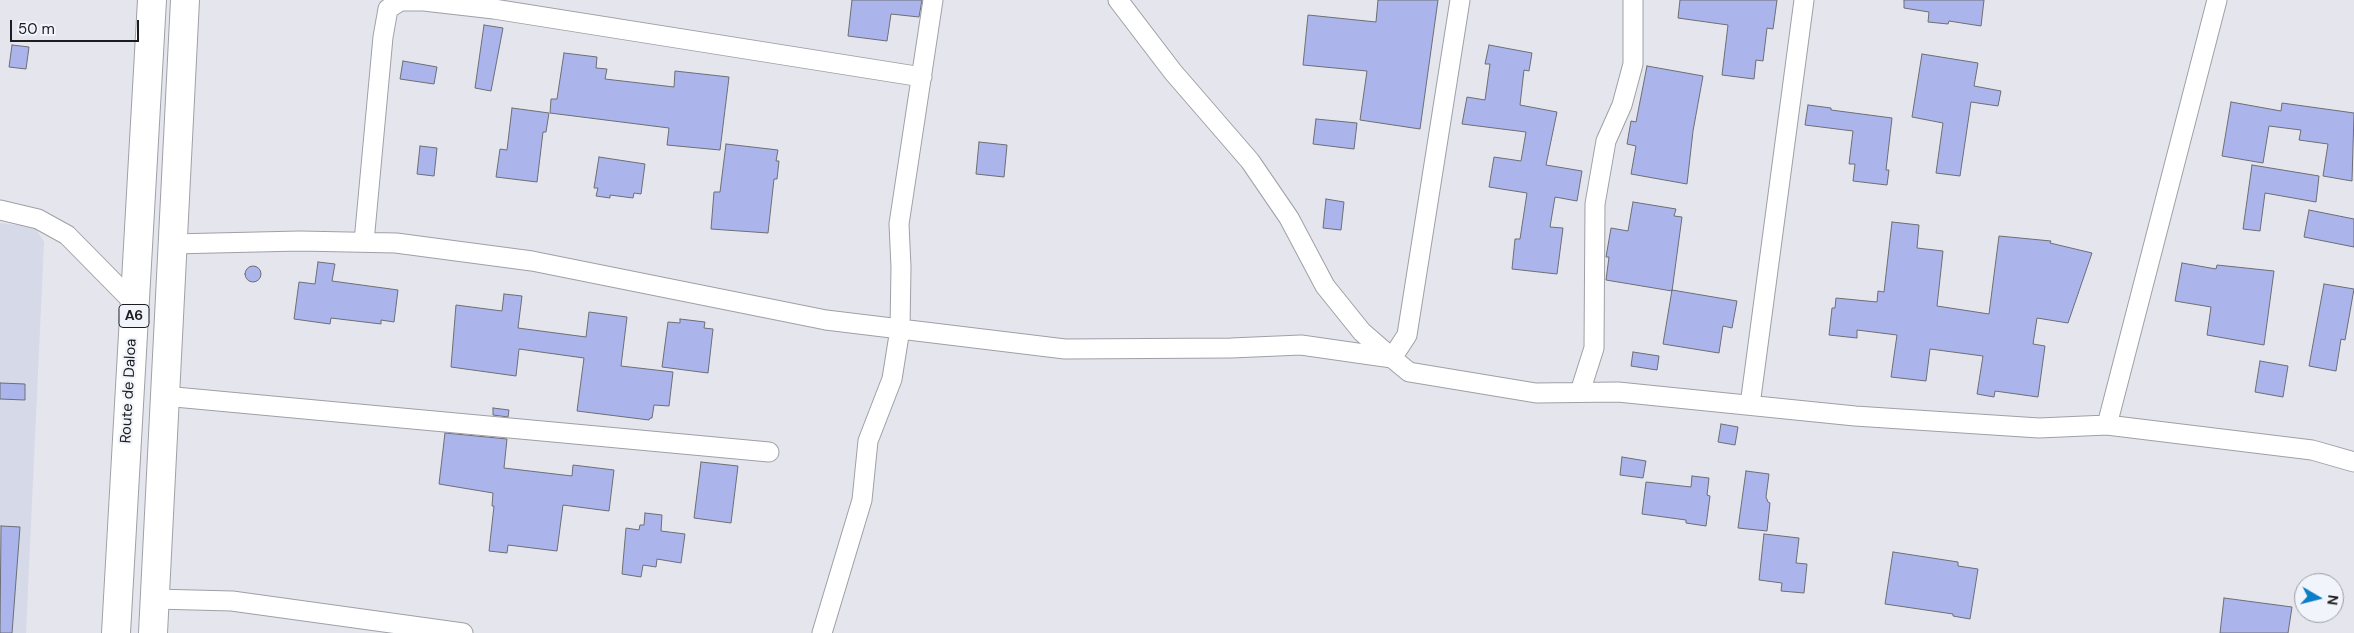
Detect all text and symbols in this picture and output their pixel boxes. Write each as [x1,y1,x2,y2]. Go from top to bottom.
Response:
scale bar [12,10,141,42]
text: 50 m [18,19,55,39]
road number: A6 [119,304,149,328]
street label: Route de Daloa [117,338,141,444]
north arrow [2294,573,2344,623]
text: N [2323,594,2342,606]

